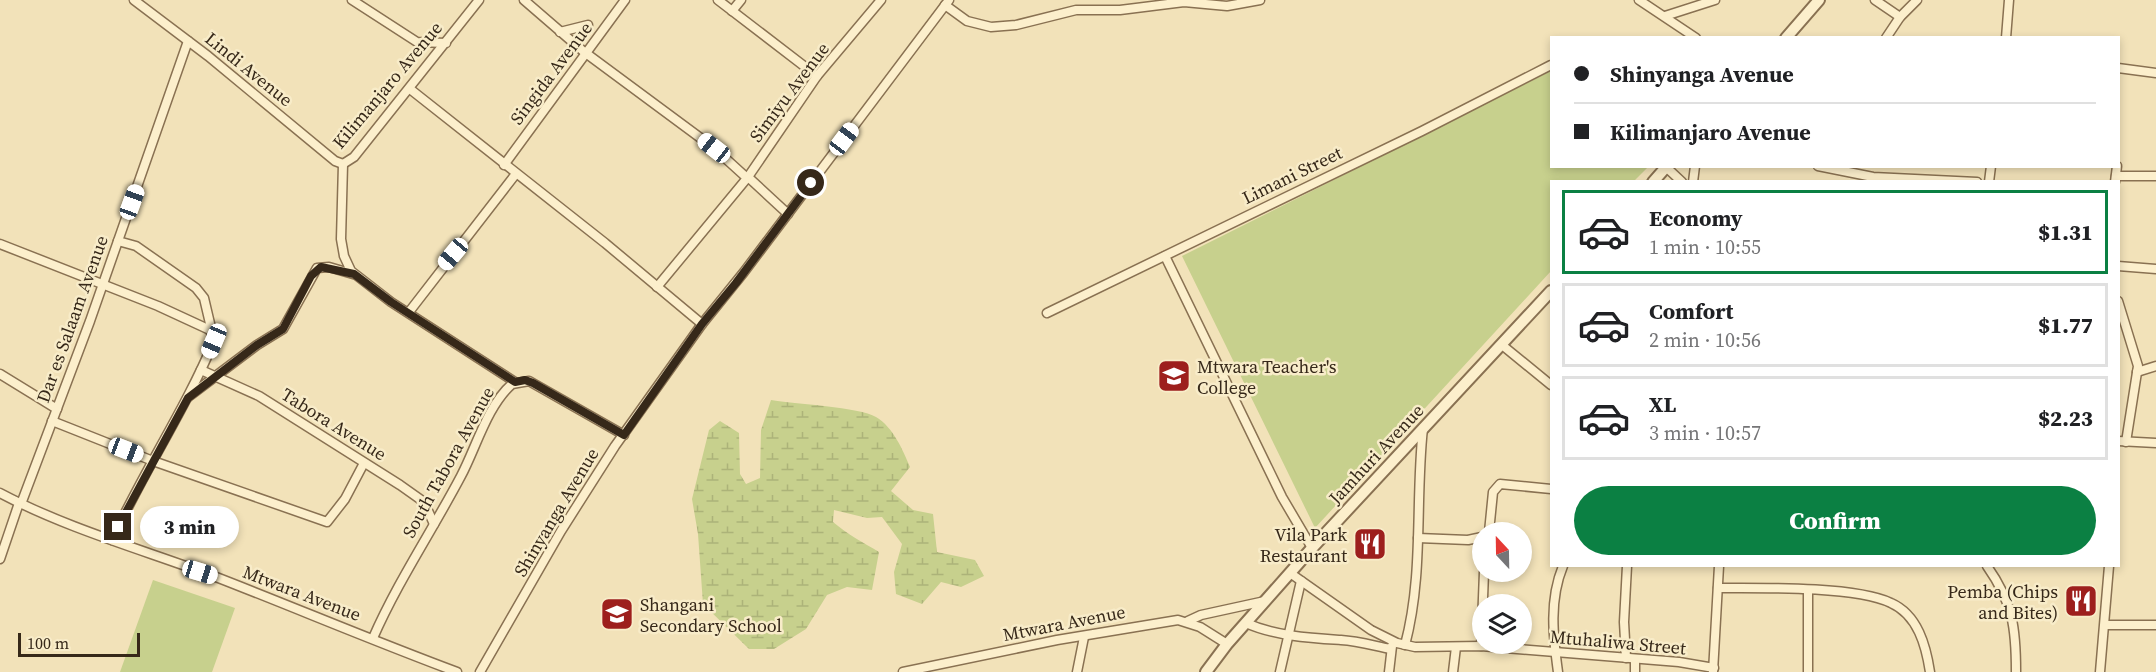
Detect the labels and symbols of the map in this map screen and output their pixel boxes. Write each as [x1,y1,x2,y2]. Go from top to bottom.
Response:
street label: Kilimanjaro Avenue [326,16,448,154]
street label: Singida Avenue [504,16,598,130]
street label: Lindi Avenue [200,26,298,112]
street label: Simiyu Avenue [743,37,835,147]
car [826,119,862,159]
car [694,130,734,166]
street label: Limani Street [1238,140,1346,210]
route start [797,169,824,196]
car [117,182,147,222]
street label: Dar es Salaam Avenue [30,232,114,406]
car [435,234,471,274]
car [199,321,229,361]
place label: Mtwara Teacher's College [1197,354,1337,400]
school or university icon: Mtwara Teacher's College [1156,358,1192,394]
street label: Tabora Avenue [277,382,391,466]
street label: South Tabora Avenue [396,382,500,542]
street label: Jamhuri Avenue [1322,398,1429,510]
car [106,435,146,465]
street label: Shinyanga Avenue [508,443,604,581]
callout: 3 min [139,506,238,548]
route end [104,513,131,540]
place label: Vila Park Restaurant [1260,522,1347,568]
north arrow [1472,522,1532,582]
restaurant icon: Vila Park Restaurant [1352,526,1388,562]
car [180,558,220,586]
street label: Mtwara Avenue [239,559,365,627]
place label: Pemba (Chips and Bites) [1947,579,2058,625]
restaurant icon: Pemba (Chips and Bites) [2063,583,2099,619]
place label: Shangani Secondary School [640,592,782,638]
school or university icon: Shangani Secondary School [599,596,635,632]
street label: Mtwara Avenue [1001,599,1127,647]
street label: Mtuhaliwa Street [1549,624,1687,660]
scale bar [18,630,140,658]

